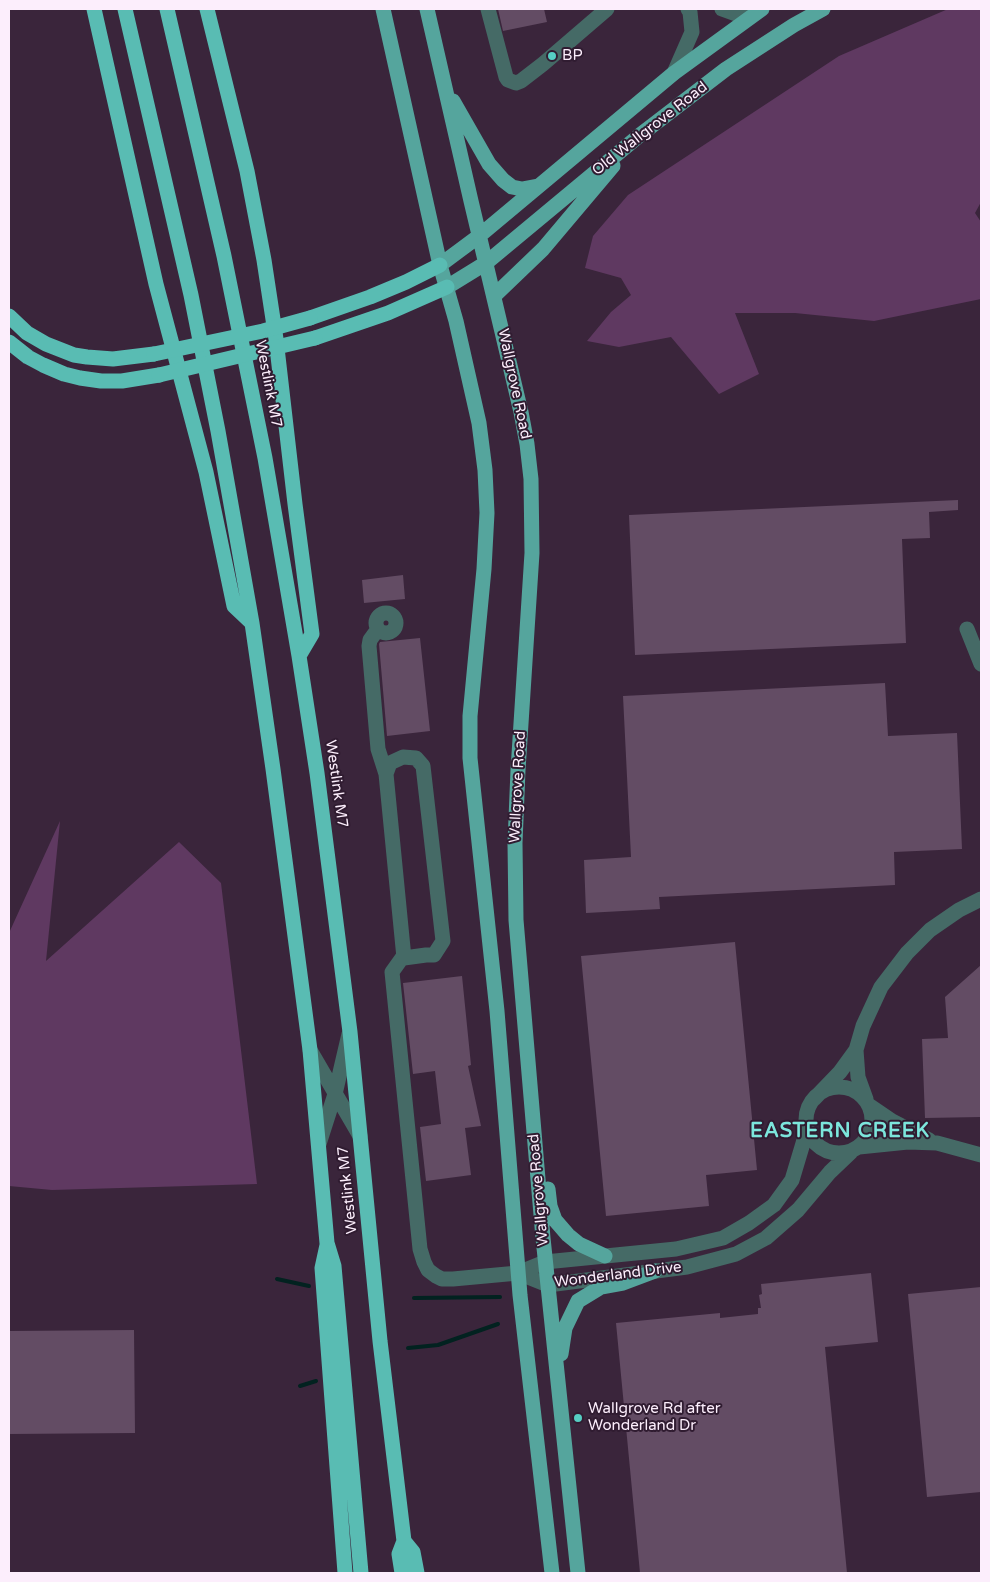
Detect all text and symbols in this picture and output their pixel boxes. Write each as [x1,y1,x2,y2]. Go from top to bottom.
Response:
place label: BP [562,47,582,65]
marker: BP [546,50,558,62]
street label: Old Wallgrove Road [589,78,711,180]
street label: Wallgrove Road [494,327,534,441]
street label: Westlink M7 [251,339,285,429]
street label: Wallgrove Road [506,730,530,844]
street label: Westlink M7 [321,739,351,829]
district label: EASTERN CREEK [748,1120,932,1144]
street label: Wallgrove Road [525,1133,553,1247]
street label: Westlink M7 [334,1145,362,1235]
street label: Wonderland Drive [553,1258,683,1292]
place label: Wallgrove Rd after Wonderland Dr [588,1400,720,1435]
marker: Wallgrove Rd after Wonderland Dr [572,1412,584,1424]

